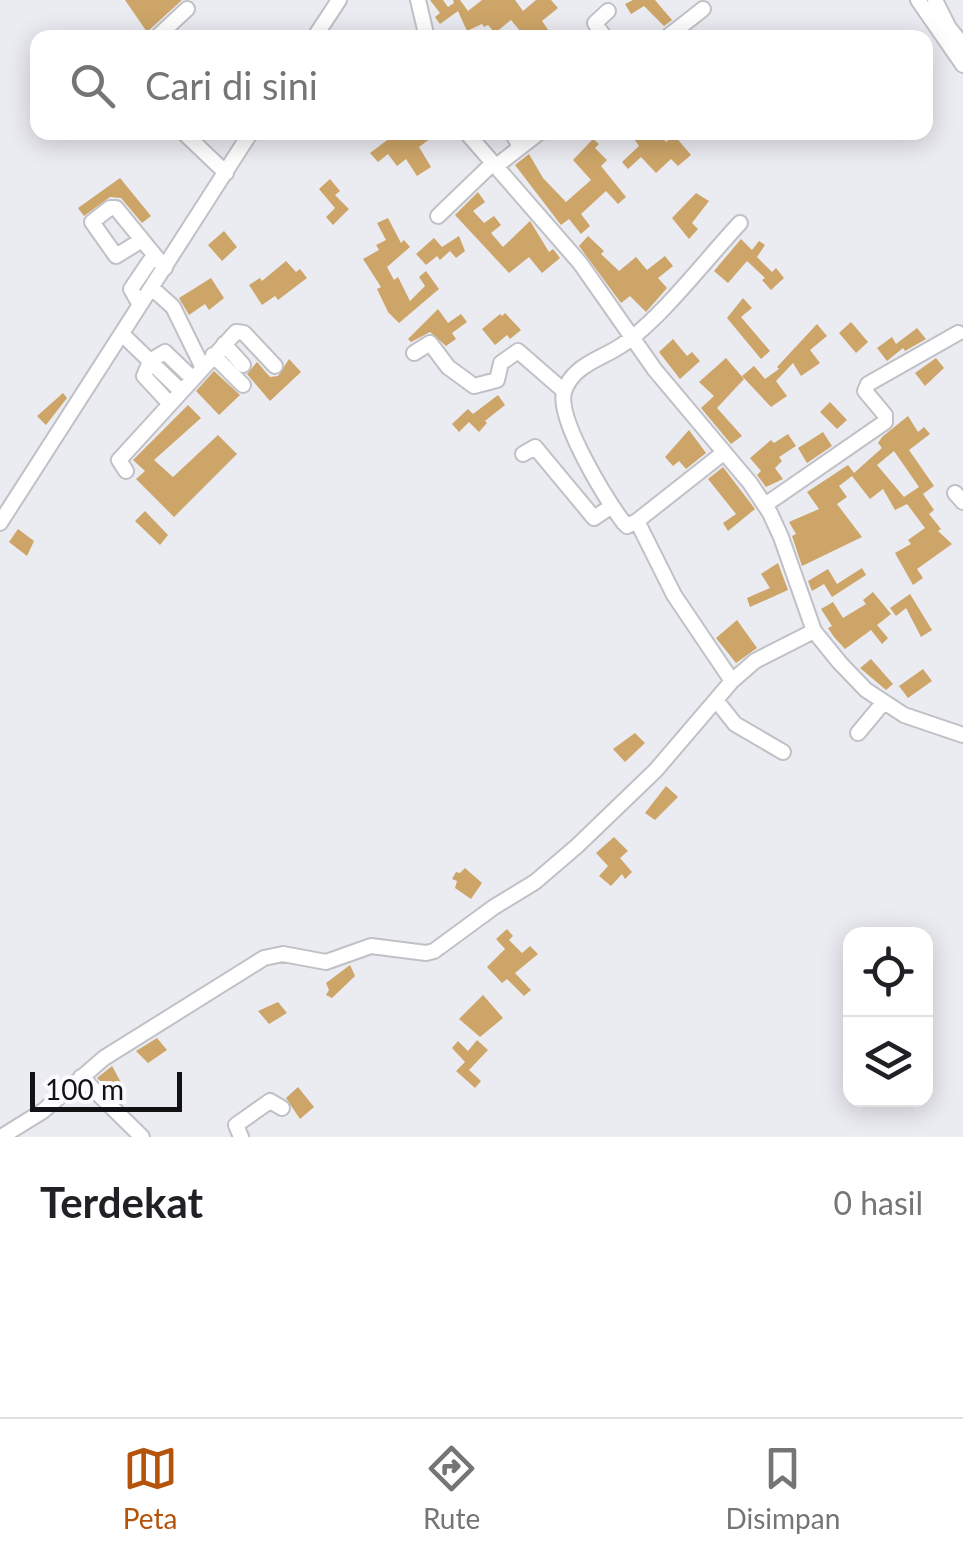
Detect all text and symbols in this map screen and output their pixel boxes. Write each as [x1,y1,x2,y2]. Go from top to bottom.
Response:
search box [30,30,933,140]
icon: search [65,58,120,113]
text: Cari di sini [145,62,318,108]
map controls [843,927,933,1107]
button: locate [843,927,933,1017]
button: layers [843,1017,933,1107]
scale bar [30,1067,182,1112]
text: 100 m [45,1072,124,1106]
text: Terdekat [40,1177,203,1227]
text: 0 hasil [833,1183,923,1222]
tab: Peta [123,1441,178,1535]
tab: Rute [423,1441,480,1535]
tab: Disimpan [726,1441,840,1535]

